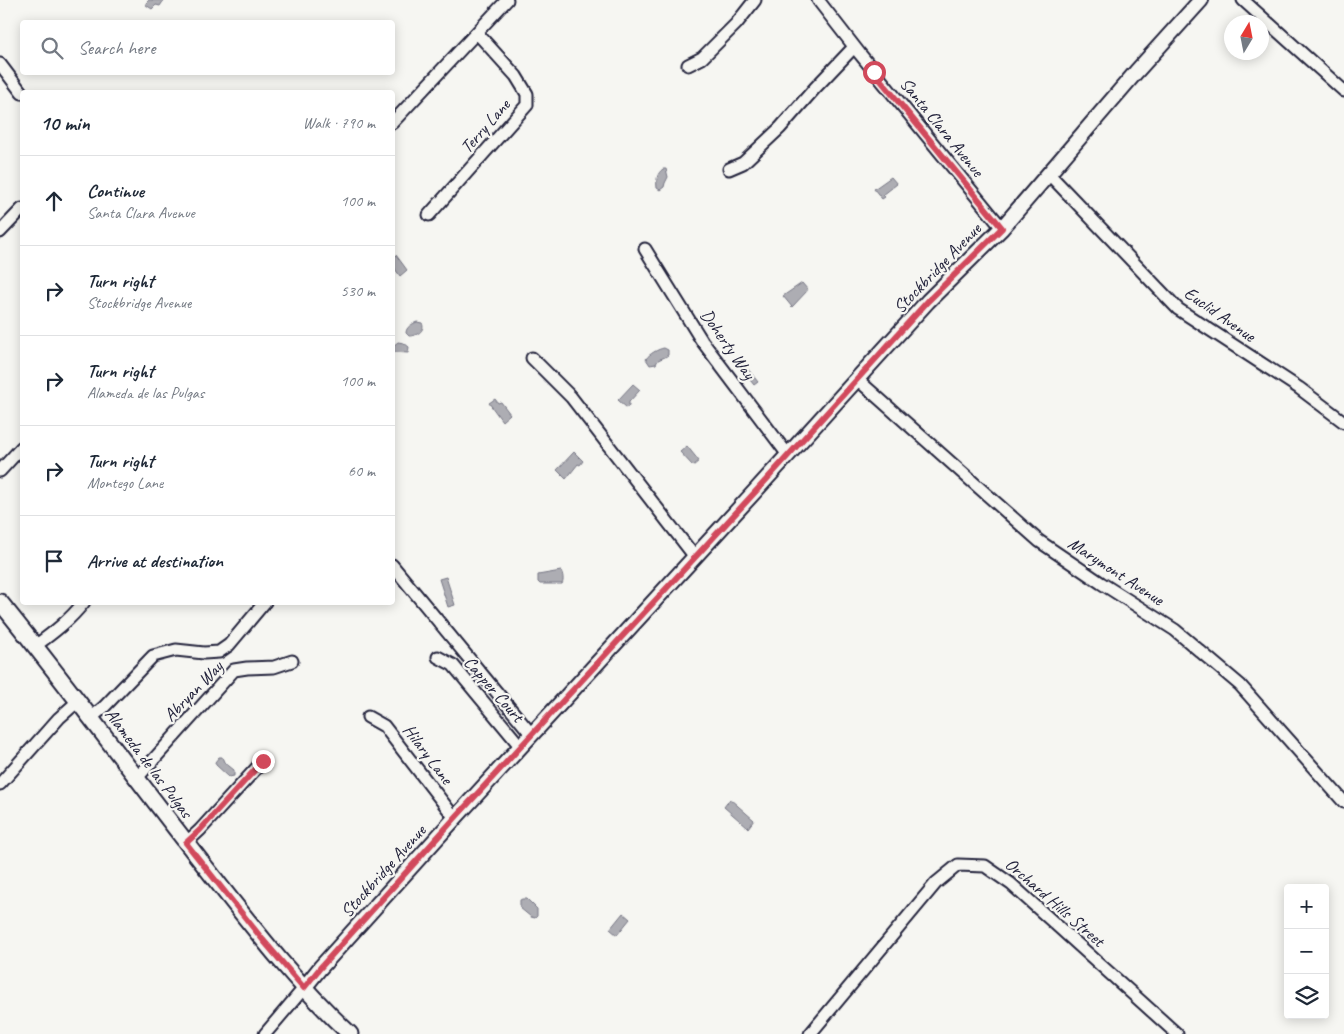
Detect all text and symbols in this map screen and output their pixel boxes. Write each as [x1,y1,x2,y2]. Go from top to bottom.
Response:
north arrow [1224,15,1269,60]
search box [20,20,395,75]
icon: search [38,34,66,62]
text: Search here [78,36,155,60]
route start [863,61,886,84]
street label: Santa Clara Avenue [895,73,989,182]
street label: Terry Lane [455,93,515,158]
text: 10 min [40,110,90,136]
text: Walk · 790 m [303,113,375,133]
text: Continue [87,179,144,203]
icon: ahead [40,187,68,215]
text: 100 m [341,191,375,211]
text: Santa Clara Avenue [87,203,195,223]
street label: Stockbridge Avenue [888,217,986,318]
text: Turn right [87,269,154,293]
icon: right [40,277,68,305]
text: 530 m [341,281,375,301]
street label: Euclid Avenue [1180,282,1261,347]
text: Stockbridge Avenue [87,293,191,313]
street label: Doherty Way [696,305,761,385]
text: Turn right [87,359,154,383]
icon: right [40,367,68,395]
text: 100 m [341,371,375,391]
text: Alameda de las Pulgas [87,383,204,403]
text: Turn right [87,449,154,473]
icon: right [40,457,68,485]
text: 60 m [348,461,375,481]
text: Montego Lane [87,473,163,493]
street label: Marymont Avenue [1064,532,1169,611]
icon: arrive [40,547,68,575]
text: Arrive at destination [87,549,223,573]
street label: Capper Court [459,651,530,728]
street label: Abryan Way [159,655,229,726]
street label: Alameda de las Pulgas [101,704,199,824]
street label: Hilary Lane [398,719,459,789]
route end [252,750,275,773]
street label: Stockbridge Avenue [336,819,431,922]
street label: Orchard Hills Street [1001,853,1111,953]
map controls [1284,884,1329,1019]
button: + [1284,884,1329,929]
button: − [1284,929,1329,974]
button: layers [1284,974,1329,1019]

